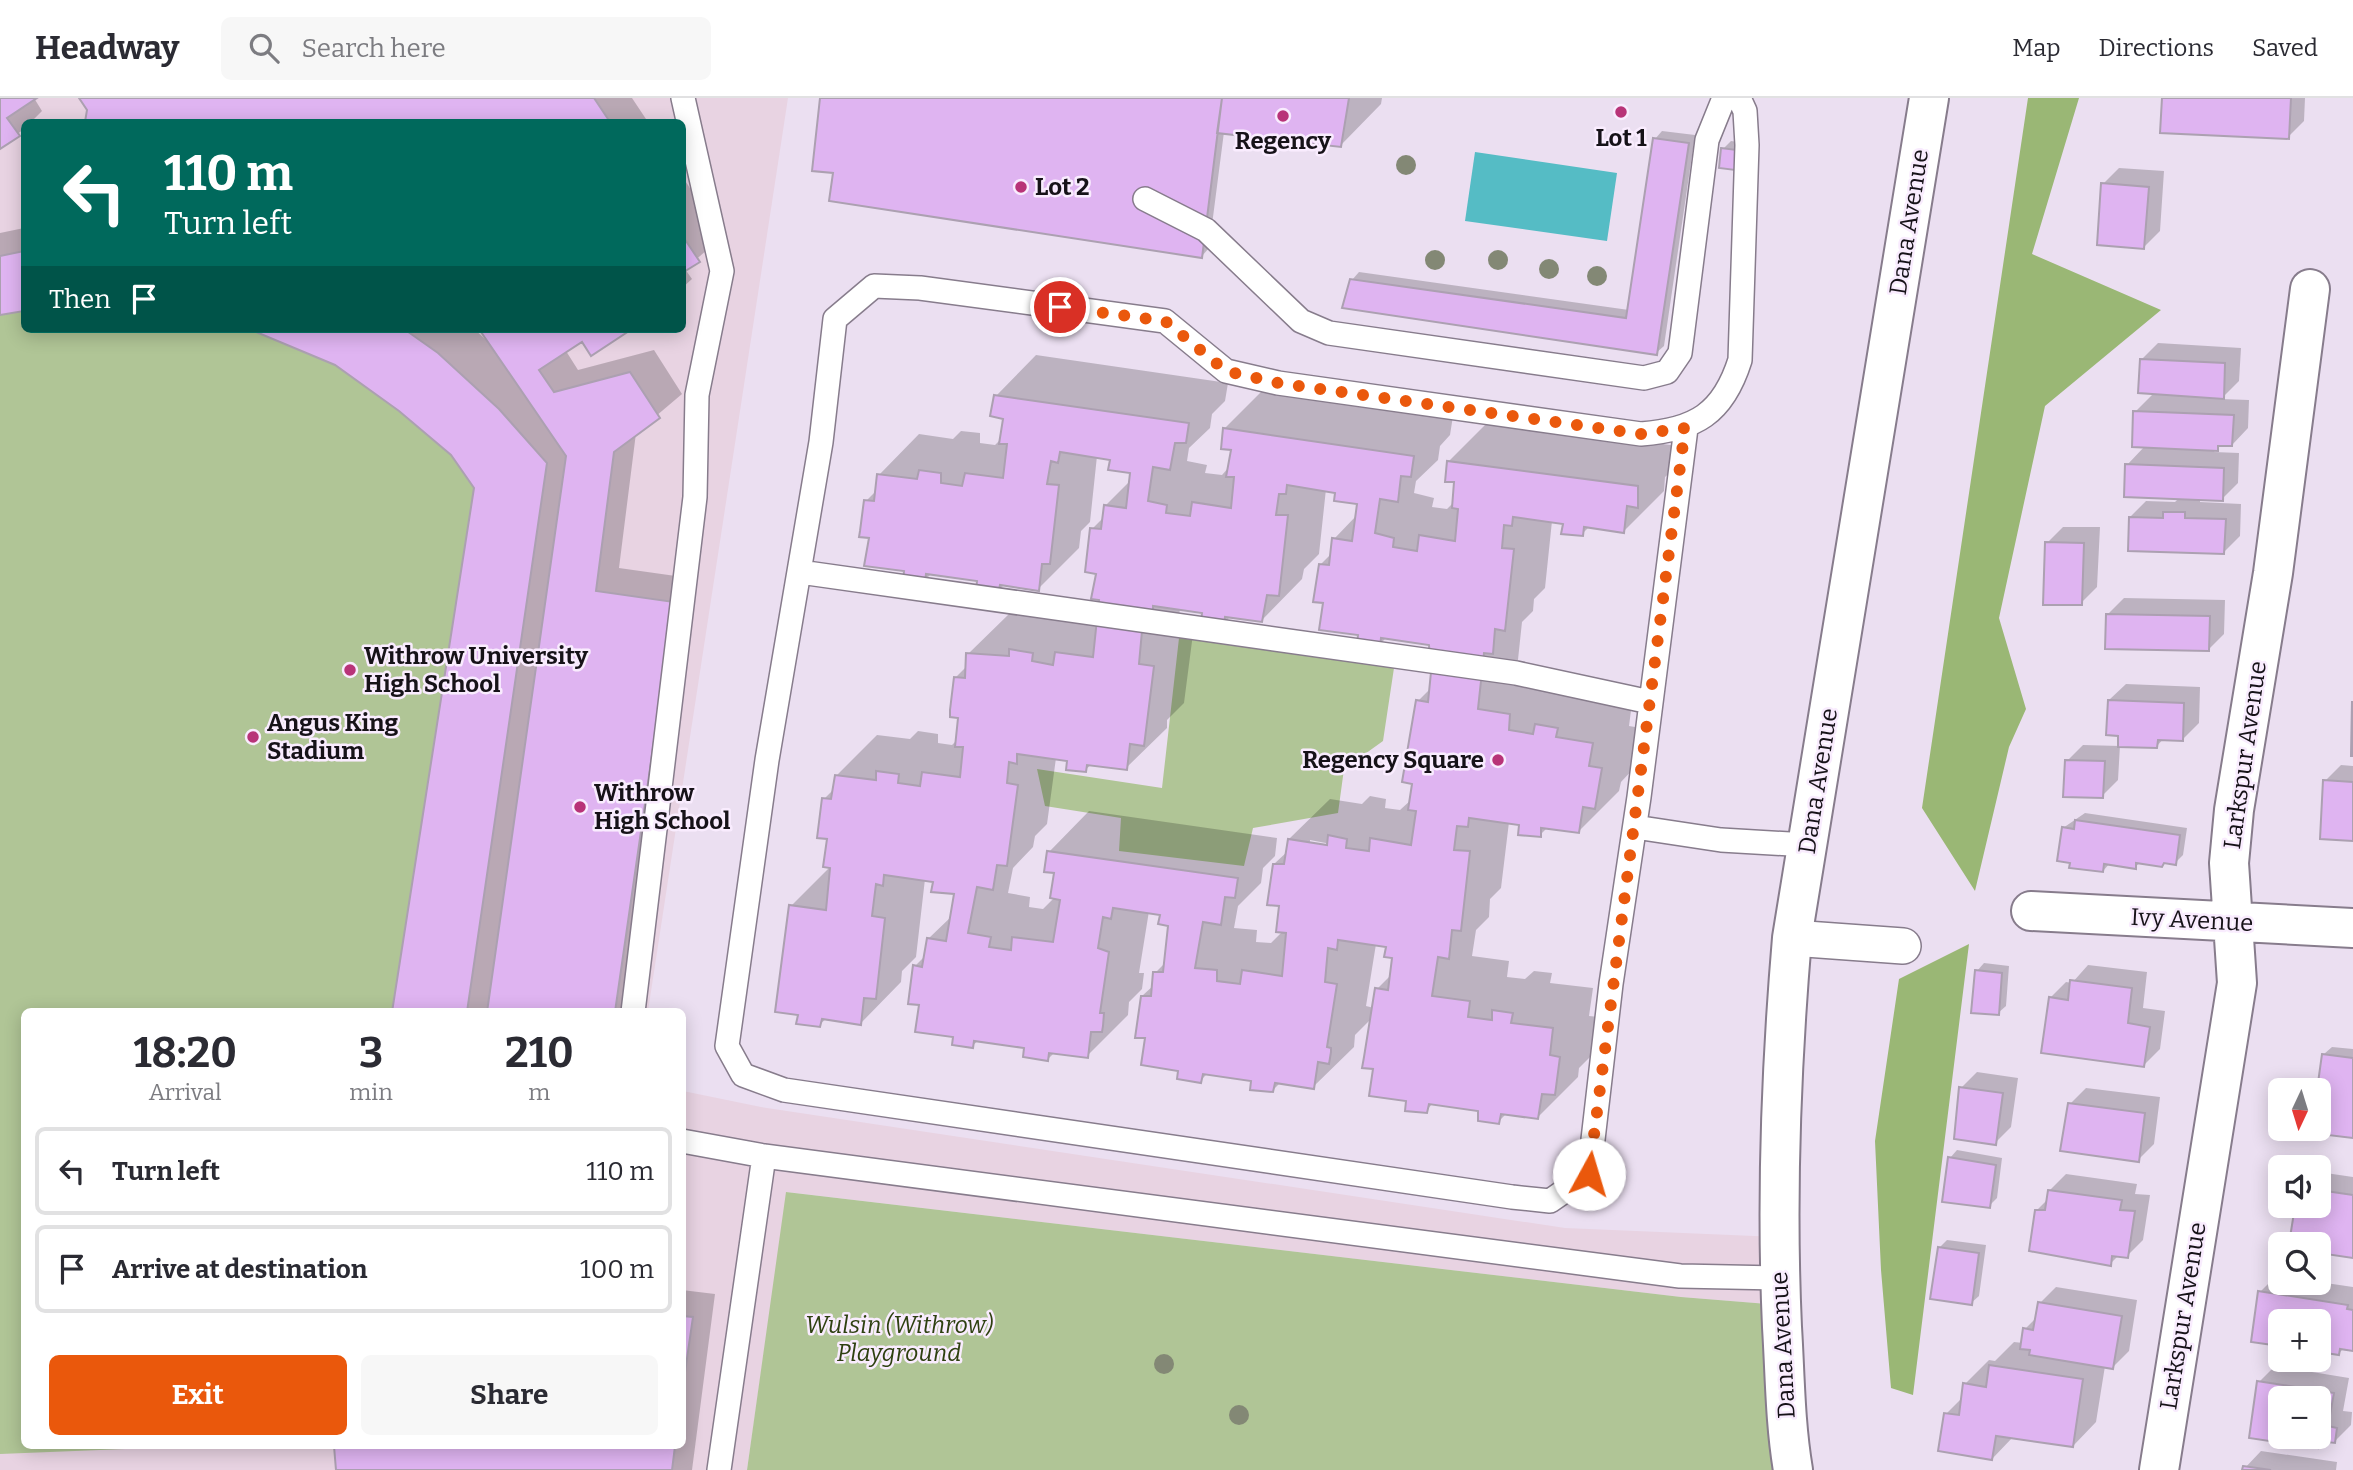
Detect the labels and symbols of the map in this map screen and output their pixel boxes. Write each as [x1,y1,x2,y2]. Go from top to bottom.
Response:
marker: Lot 1 [1613,104,1629,120]
marker: Regency [1275,108,1291,124]
place label: Lot 1 [1595,124,1647,152]
place label: Regency [1235,127,1332,155]
street label: Dana Avenue [1884,147,1934,297]
place label: Lot 2 [1035,173,1089,201]
marker: Lot 2 [1013,179,1029,195]
pin [1030,277,1090,337]
place label: Withrow University High School [364,642,589,698]
street label: Larkspur Avenue [2218,659,2272,851]
marker: Withrow University High School [342,662,358,678]
street label: Dana Avenue [1793,706,1843,856]
place label: Angus King Stadium [267,709,399,765]
marker: Angus King Stadium [245,729,261,745]
place label: Regency Square [1302,746,1484,774]
marker: Regency Square [1490,752,1506,768]
place label: Withrow High School [594,779,731,835]
marker: Withrow High School [572,799,588,815]
street label: Ivy Avenue [2130,903,2254,937]
north arrow [2268,1078,2331,1141]
position arrow [1552,1137,1626,1211]
street label: Larkspur Avenue [2154,1220,2212,1412]
street label: Dana Avenue [1765,1271,1801,1419]
park label: Wulsin (Withrow) Playground [805,1311,994,1367]

